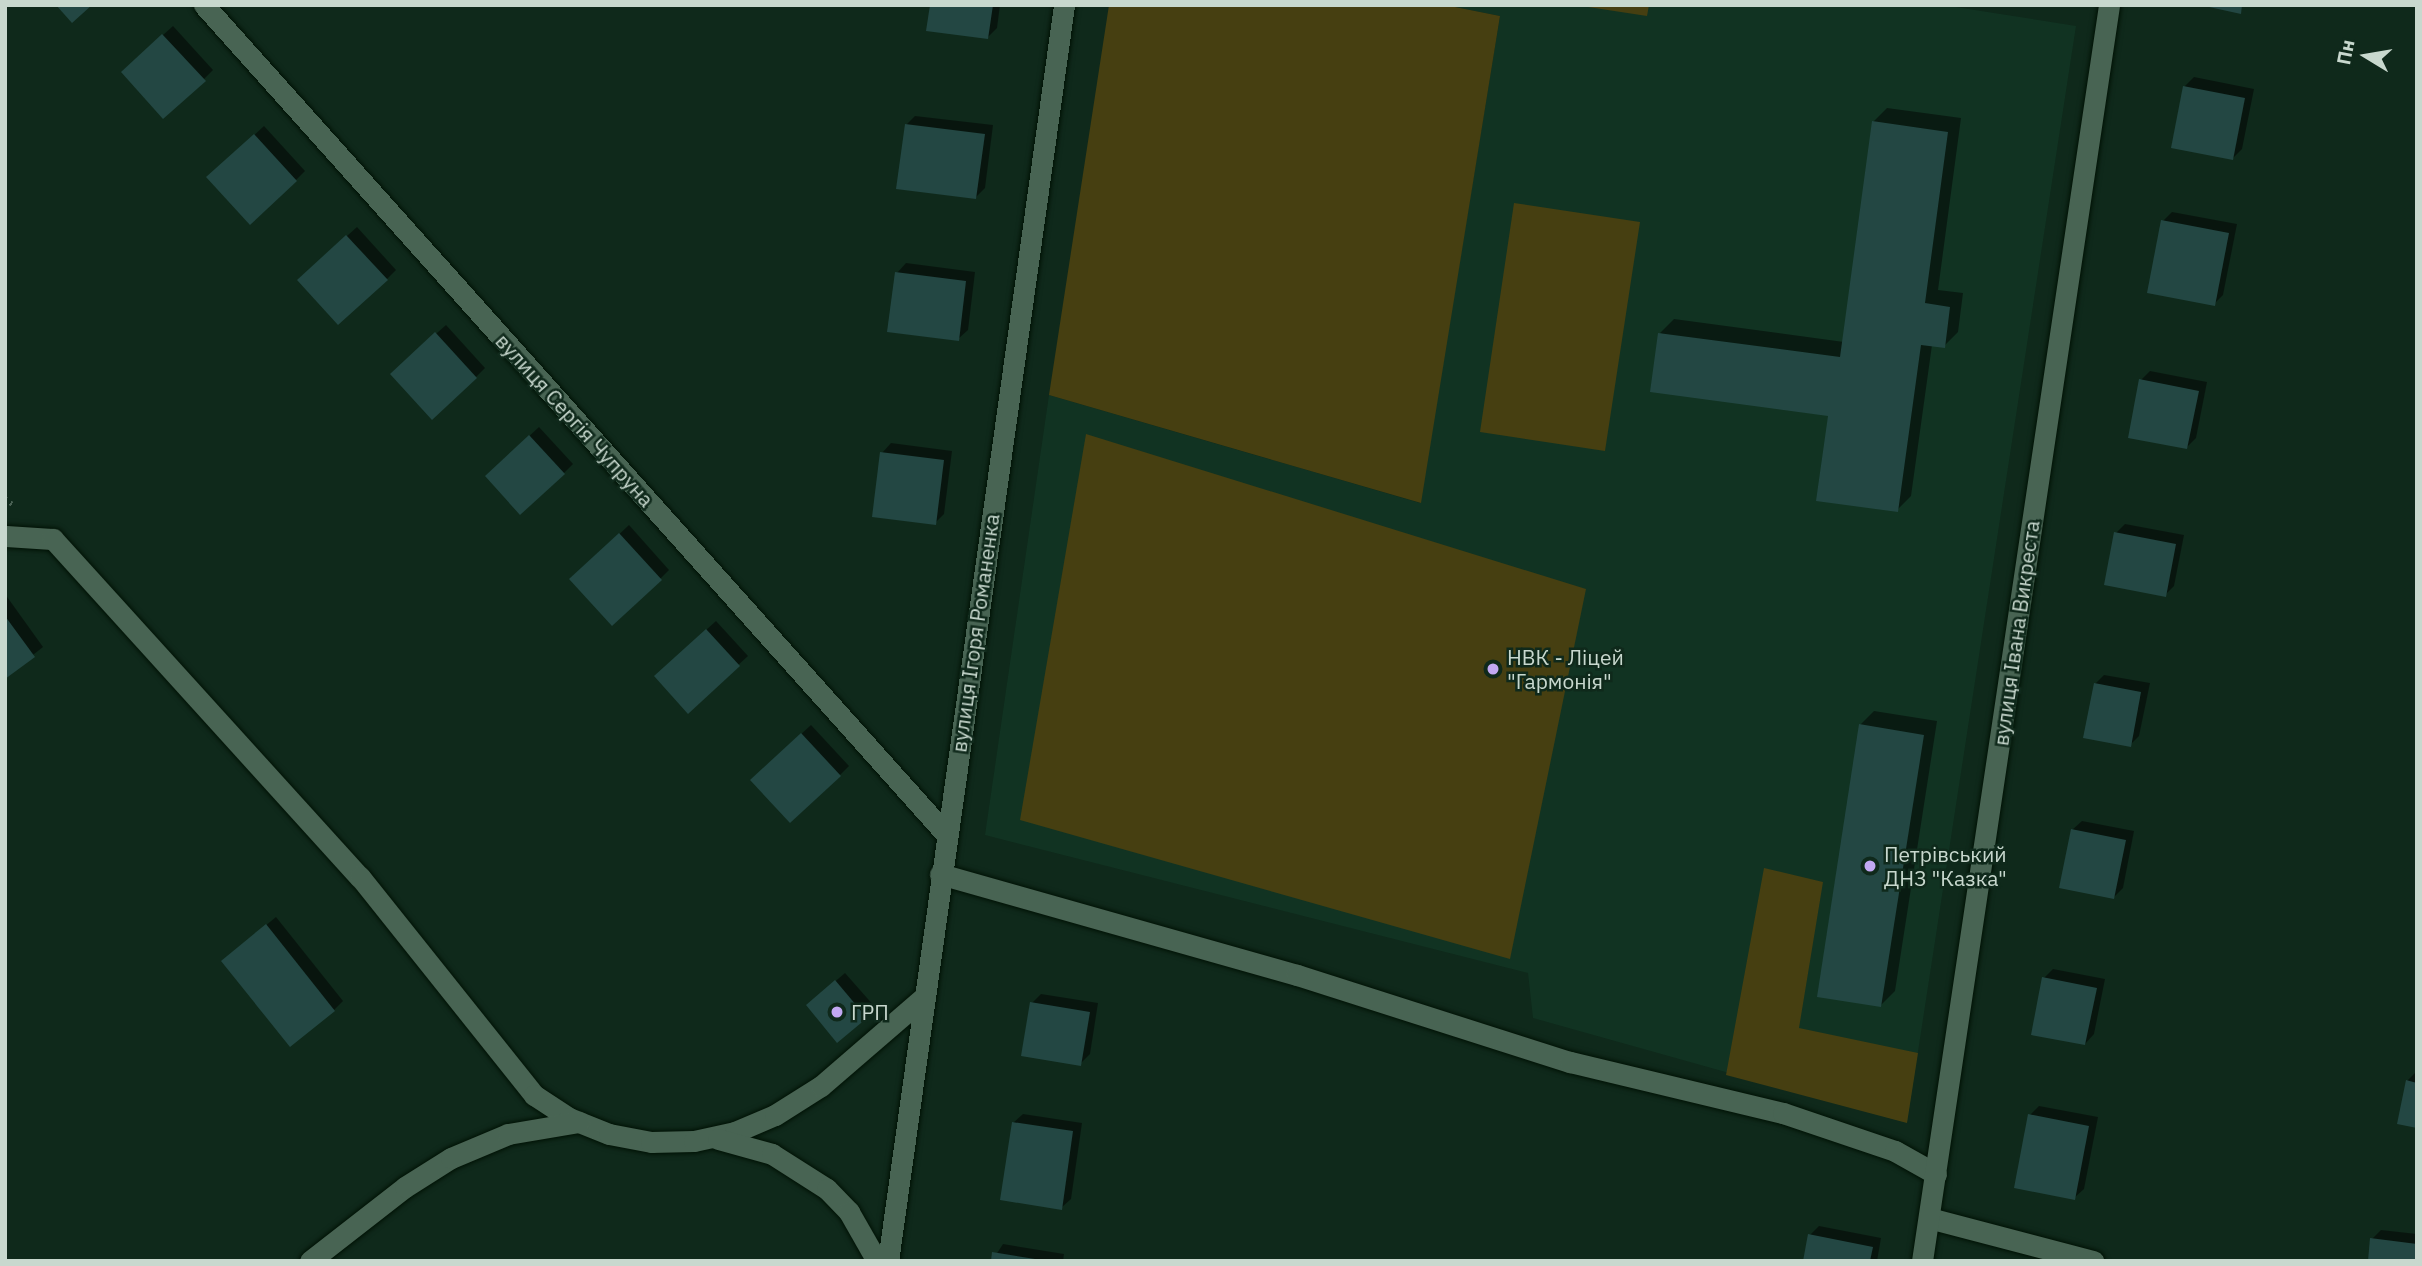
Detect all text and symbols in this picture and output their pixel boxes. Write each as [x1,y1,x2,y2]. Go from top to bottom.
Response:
north arrow [2331,21,2401,91]
text: Пн [2331,37,2360,67]
street label: вулиця Сергія Чупруна [491,328,659,512]
street label: вулиця Ігоря Романенка [946,512,1004,754]
street label: вулиця Івана Викреста [1988,519,2044,747]
place label: НВК - Ліцей "Гармонія" [1507,644,1624,694]
marker: НВК - Ліцей "Гармонія" [1485,661,1501,677]
place label: Петрівський ДНЗ "Казка" [1884,841,2007,891]
marker: Петрівський ДНЗ "Казка" [1862,858,1878,874]
place label: ГРП [851,999,889,1025]
marker: ГРП [829,1004,845,1020]

